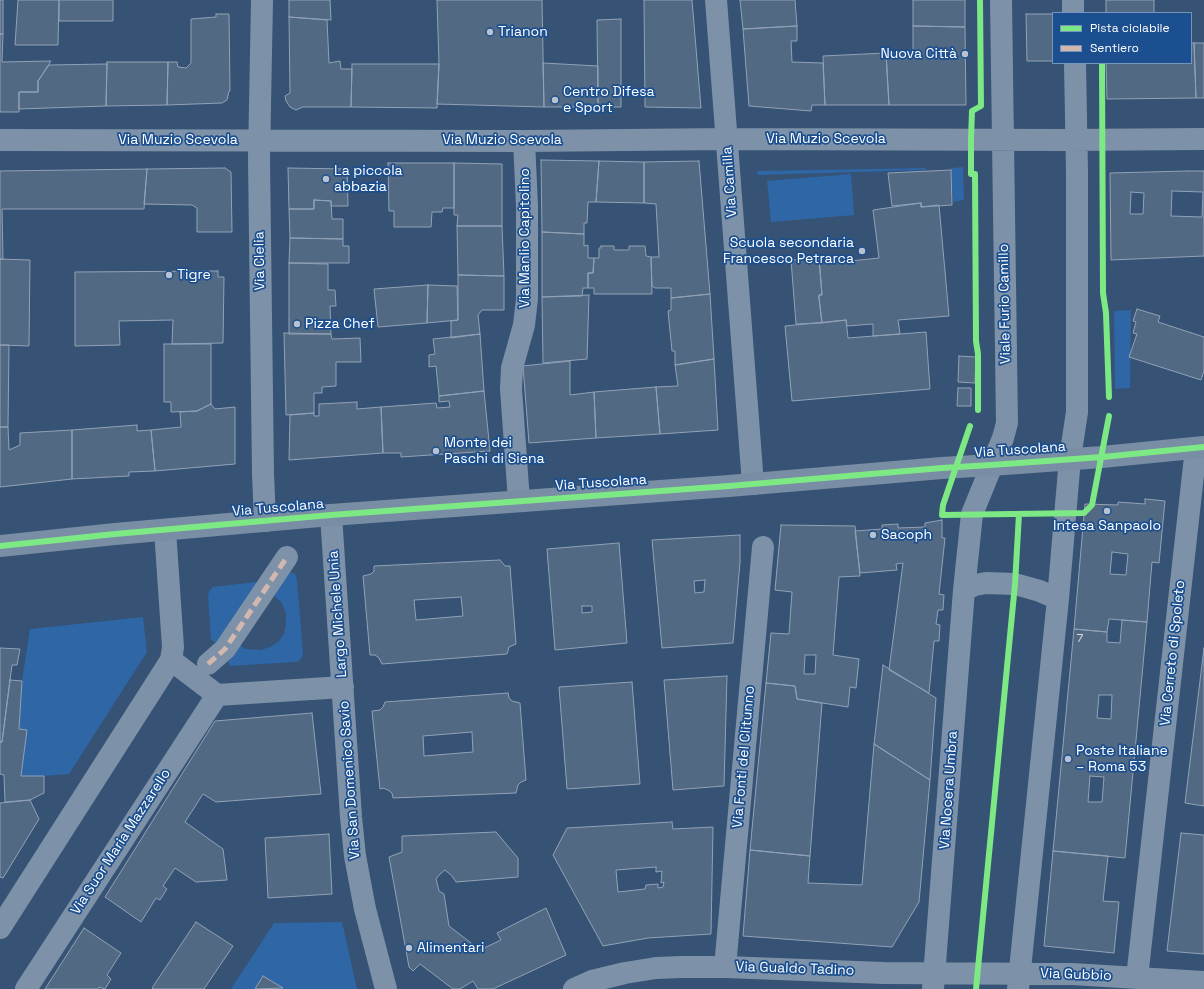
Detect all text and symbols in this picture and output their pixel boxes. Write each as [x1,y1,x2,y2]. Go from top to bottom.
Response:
legend [1052,12,1192,64]
text: Pista ciclabile [1090,20,1170,36]
place label: Trianon [498,24,548,40]
marker: Trianon [485,27,495,37]
text: Sentiero [1090,40,1139,56]
place label: Nuova Città [880,46,957,62]
marker: Nuova Città [960,49,970,59]
place label: Centro Difesa e Sport [563,84,655,116]
marker: Centro Difesa e Sport [550,95,560,105]
street label: Via Muzio Scevola [766,131,886,147]
street label: Via Muzio Scevola [118,132,238,148]
street label: Via Muzio Scevola [442,132,562,148]
street label: Via Camilla [719,146,741,218]
place label: La piccola abbazia [334,163,403,196]
street label: Via Manlio Capitolino [517,168,533,308]
marker: La piccola abbazia [321,174,331,184]
street label: Via Clelia [251,231,269,291]
place label: Scuola secondaria Francesco Petrarca [723,235,854,268]
street label: Viale Furio Camillo [996,244,1014,364]
marker: Scuola secondaria Francesco Petrarca [857,246,867,256]
place label: Tigre [177,267,211,283]
marker: Tigre [164,270,174,280]
place label: Pizza Chef [305,316,375,332]
marker: Pizza Chef [292,319,302,329]
place label: Monte dei Paschi di Siena [444,435,545,468]
street label: Via Tuscolana [974,438,1066,462]
marker: Monte dei Paschi di Siena [431,446,441,456]
street label: Via Tuscolana [555,471,647,495]
street label: Via Tuscolana [231,496,325,520]
marker: Intesa Sanpaolo [1102,506,1112,516]
place label: Intesa Sanpaolo [1053,518,1161,534]
place label: Sacoph [881,527,932,543]
marker: Sacoph [868,530,878,540]
street label: Largo Michele Unia [325,550,351,678]
street label: Via Cerreto di Spoleto [1157,579,1189,727]
house number: 7 [1077,632,1083,646]
street label: Via Fonti del Clitunno [729,685,759,829]
street label: Via San Domenico Savio [336,700,364,860]
street label: Via Nocera Umbra [936,730,962,850]
place label: Poste Italiane – Roma 53 [1076,743,1168,776]
marker: Poste Italiane – Roma 53 [1063,754,1073,764]
street label: Via Suor Maria Mazzarello [68,766,174,918]
place label: Alimentari [417,940,485,956]
marker: Alimentari [404,943,414,953]
street label: Via Gualdo Tadino [735,959,855,979]
street label: Via Gubbio [1040,965,1112,985]

